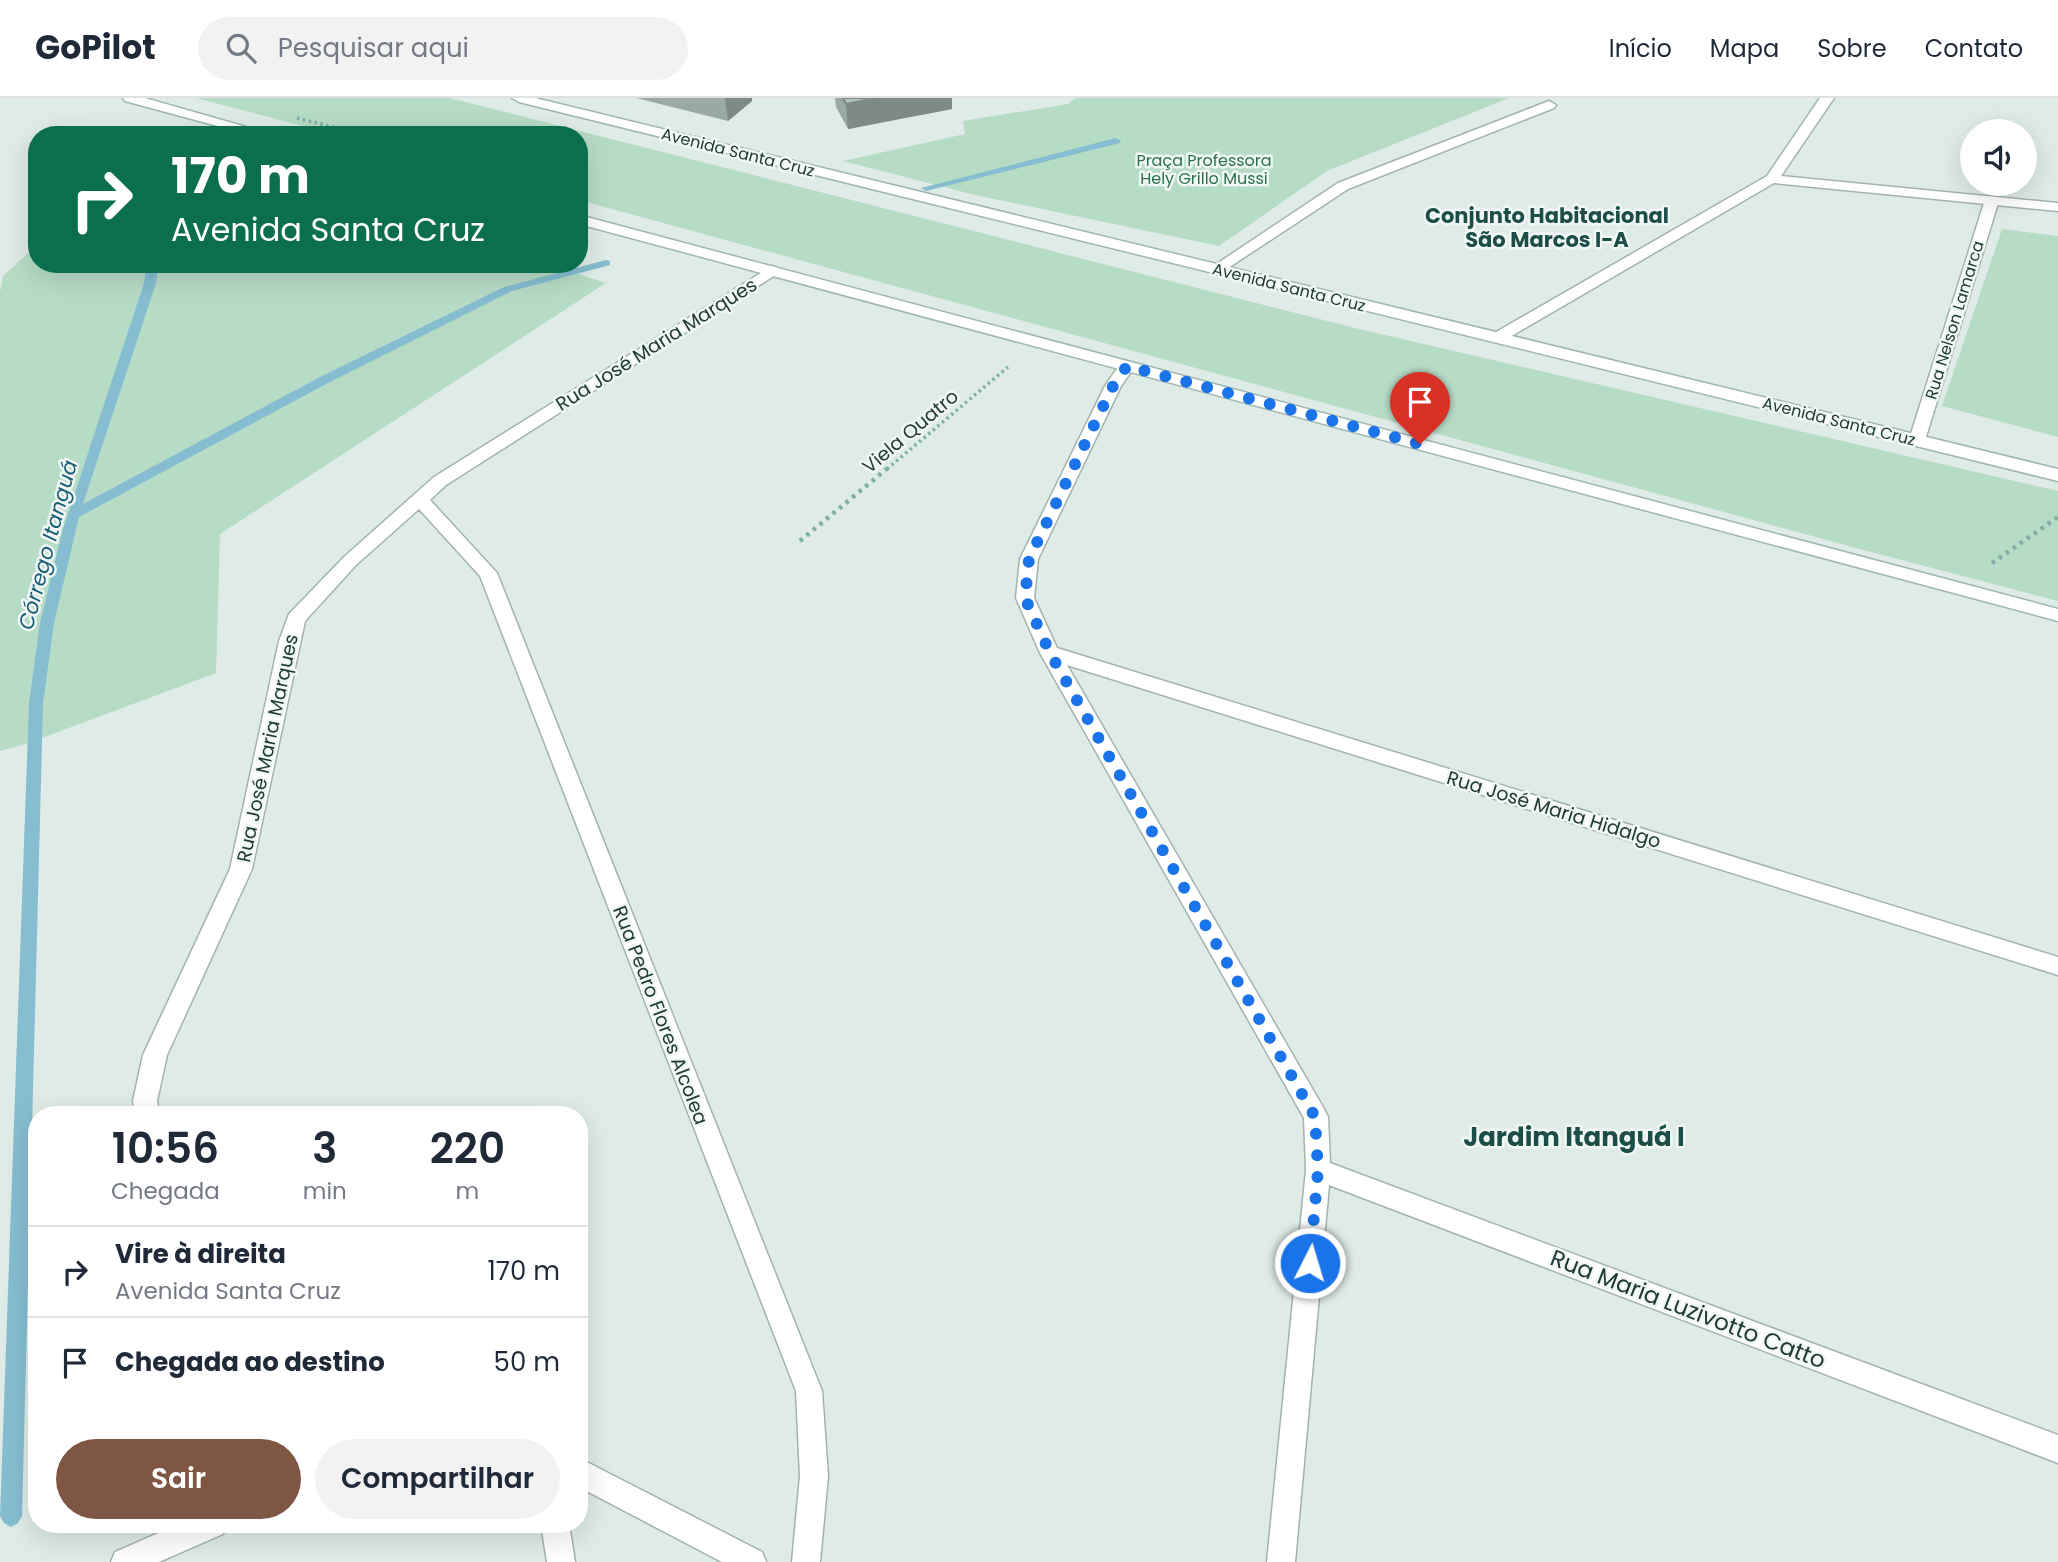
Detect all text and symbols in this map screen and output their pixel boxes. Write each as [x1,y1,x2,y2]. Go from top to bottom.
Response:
search box [198,17,688,80]
text: GoPilot [35,24,156,71]
icon: search [222,29,260,67]
text: Pesquisar aqui [278,30,469,66]
text: Início [1609,32,1672,65]
text: Mapa [1710,32,1779,65]
text: Sobre [1817,32,1887,65]
text: Contato [1925,32,2023,65]
map controls [1960,119,2037,196]
button: sound [1960,119,2037,196]
street label: Avenida Santa Cruz [659,122,817,183]
text: 170 m [171,142,310,210]
park label: Praça Professora Hely Grillo Mussi [1136,149,1272,190]
icon: right [56,154,147,245]
district label: Conjunto Habitacional São Marcos I-A [1425,201,1669,254]
text: Avenida Santa Cruz [171,207,485,252]
street label: Rua Nelson Lamarca [1919,238,1990,402]
street label: Avenida Santa Cruz [1210,257,1368,318]
street label: Rua José Maria Marques [551,271,762,417]
pin [1390,372,1450,444]
street label: Viela Quatro [856,383,964,480]
icon: arrive [1401,383,1439,421]
street label: Avenida Santa Cruz [1760,391,1918,452]
water label: Córrego Itanguá [11,457,84,633]
street label: Rua José Maria Marques [230,632,305,865]
street label: Rua José Maria Hidalgo [1443,764,1664,855]
street label: Rua Pedro Flores Alcolea [606,902,715,1128]
text: 10:56 [112,1119,219,1178]
text: 3 [312,1119,337,1178]
text: 220 [430,1119,505,1178]
district label: Jardim Itanguá I [1463,1119,1685,1155]
text: Chegada [111,1175,220,1207]
text: min [303,1175,347,1207]
text: m [456,1175,479,1207]
position arrow [1273,1226,1347,1300]
text: Vire à direita [115,1236,286,1272]
street label: Rua Maria Luzivotto Catto [1546,1242,1830,1376]
icon: right [56,1253,94,1291]
text: 170 m [487,1253,560,1289]
text: Avenida Santa Cruz [115,1275,341,1307]
icon: arrive [56,1344,94,1382]
text: Chegada ao destino [115,1344,385,1380]
text: 50 m [494,1344,560,1380]
button: Sair [56,1439,301,1519]
button: Compartilhar [315,1439,560,1519]

